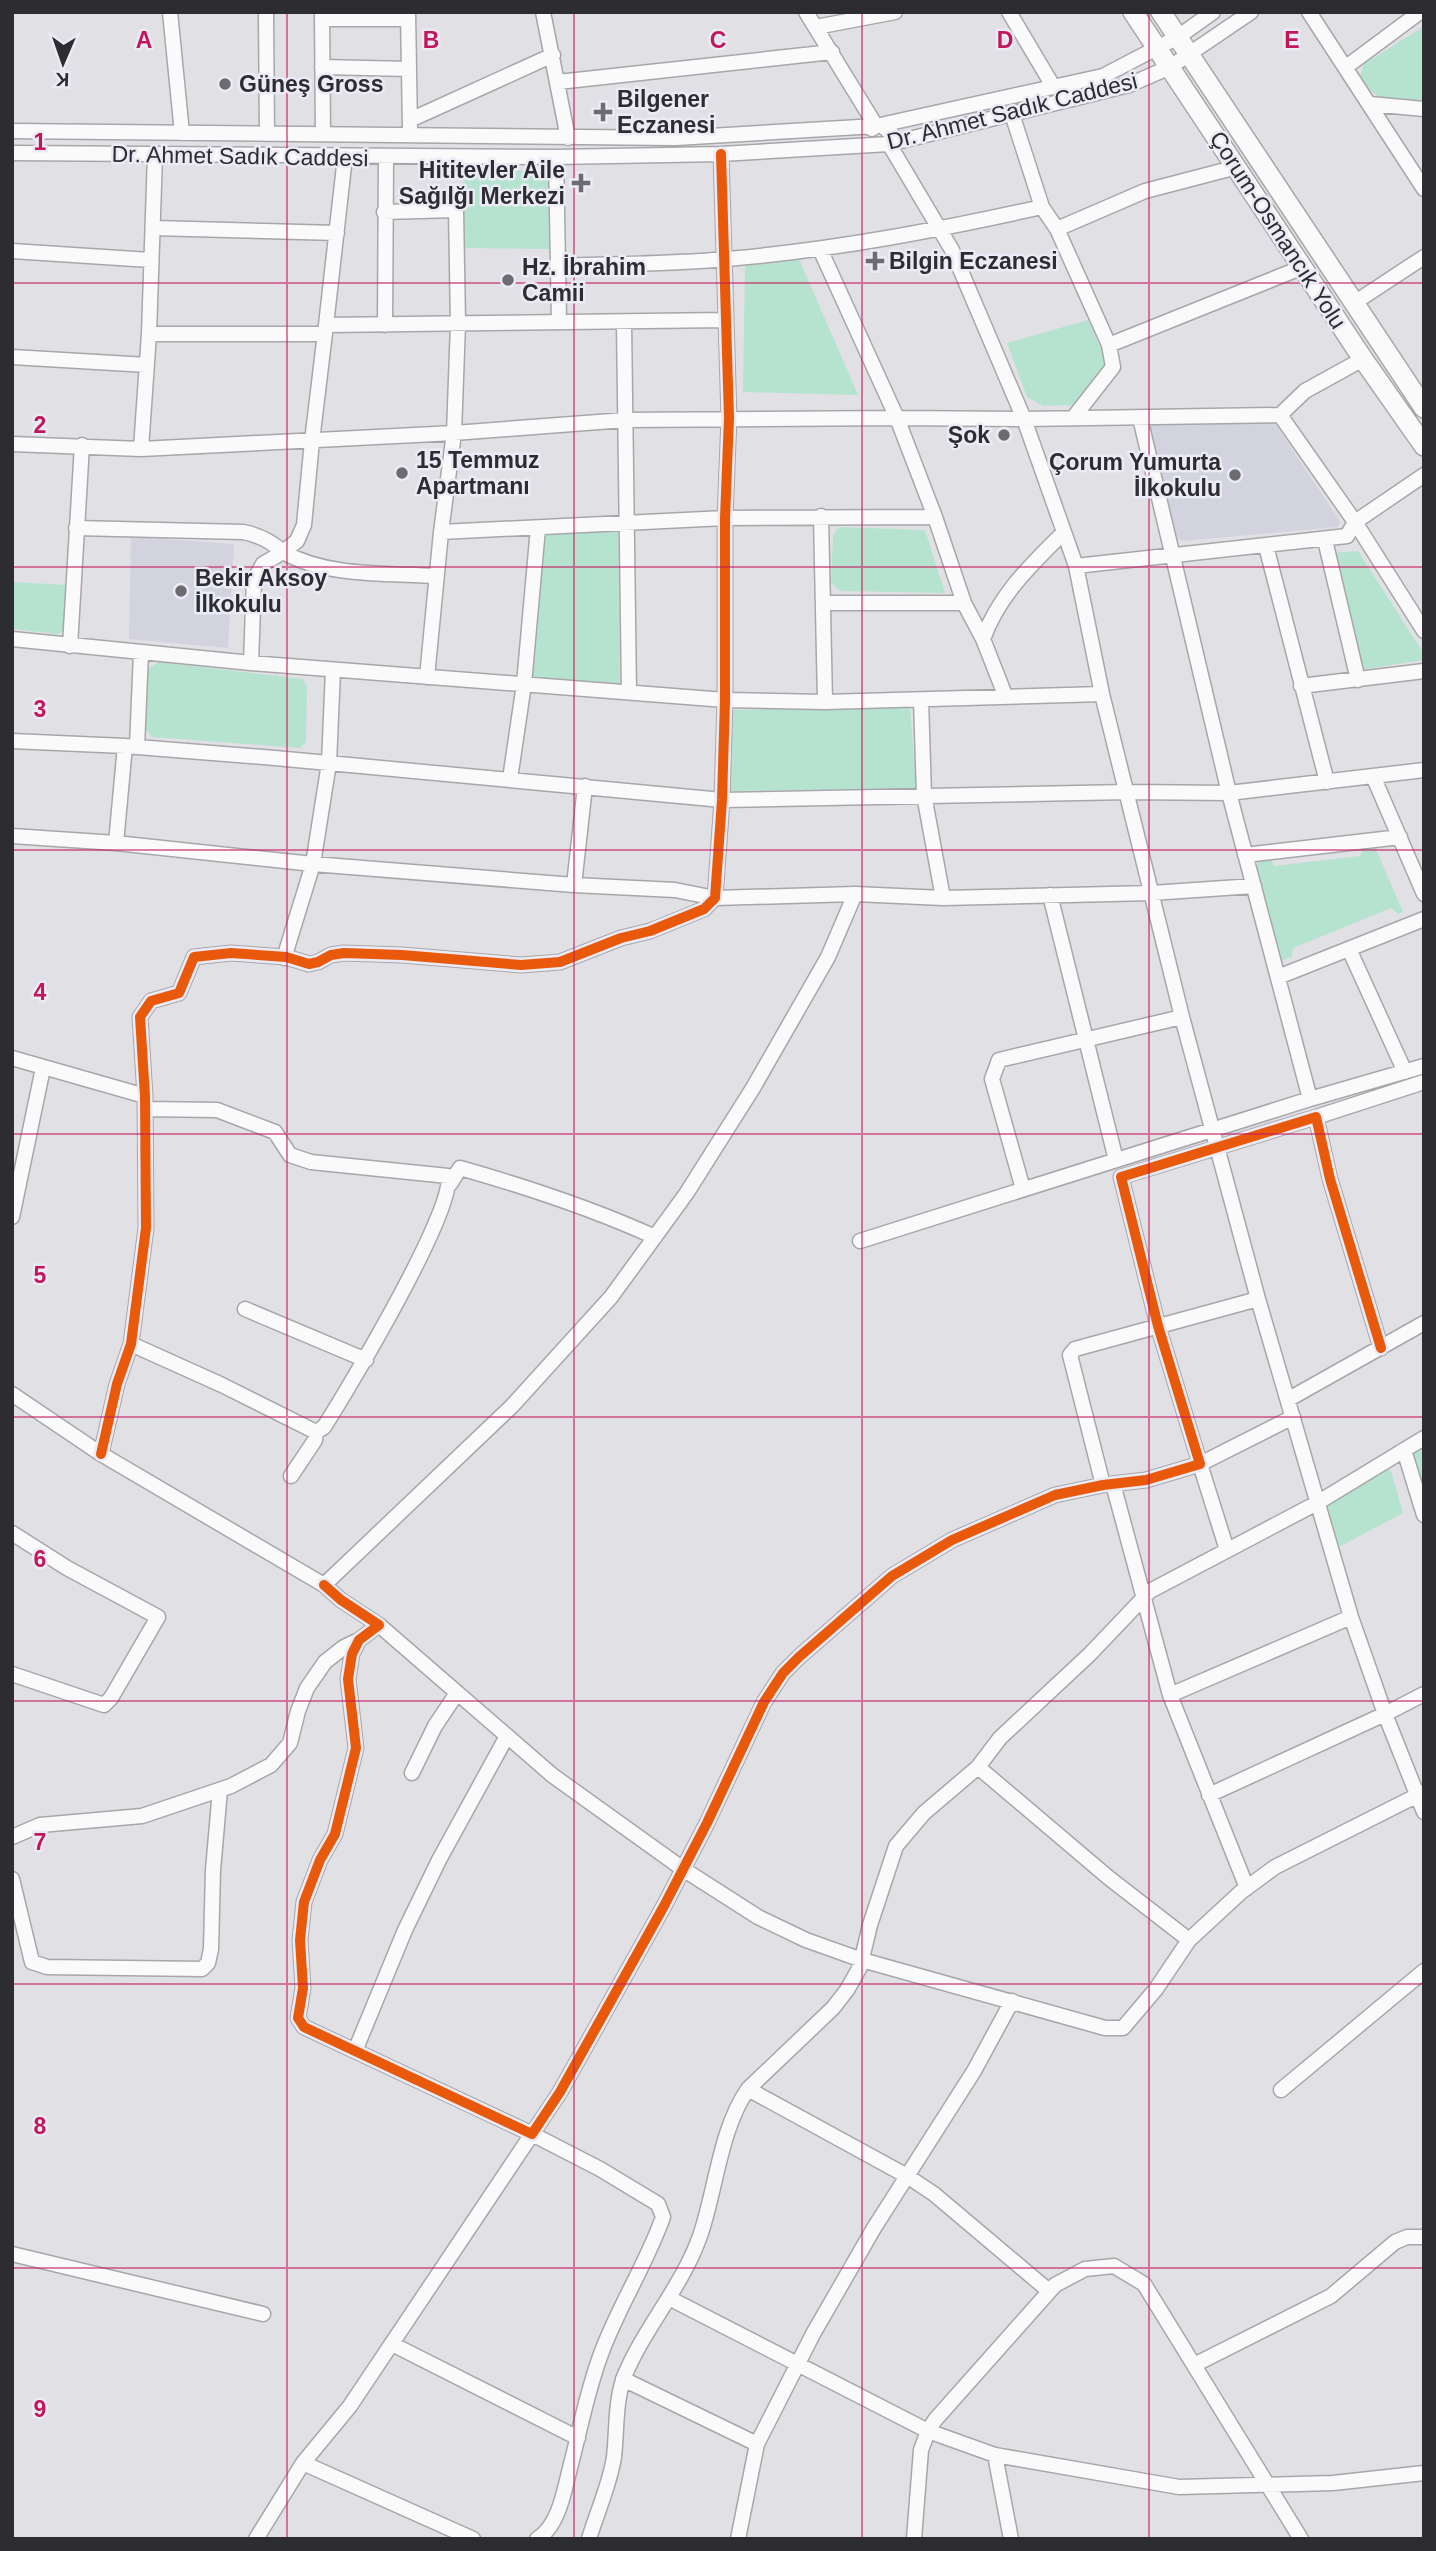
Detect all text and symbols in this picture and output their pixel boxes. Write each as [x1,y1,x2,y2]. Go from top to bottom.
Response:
text: A [136,27,152,53]
text: B [423,27,439,53]
text: C [710,27,726,53]
text: D [997,27,1013,53]
text: E [1284,27,1300,53]
north arrow [28,28,98,98]
street label: Dr. Ahmet Sadık Caddesi [884,67,1140,155]
text: K [55,69,70,90]
place label: Güneş Gross [239,71,383,97]
marker: Güneş Gross [217,76,233,92]
place label: Bilgener Eczanesi [617,86,715,138]
marker: Bilgener Eczanesi [595,104,611,120]
street label: Çorum-Osmancık Yolu [1204,126,1352,334]
text: 1 [34,129,47,155]
street label: Dr. Ahmet Sadık Caddesi [111,141,369,171]
place label: Hititevler Aile Sağılğı Merkezi [399,157,565,209]
marker: Hititevler Aile Sağılğı Merkezi [571,173,591,193]
place label: Bilgin Eczanesi [889,248,1058,274]
marker: Bilgin Eczanesi [867,253,883,269]
place label: Hz. İbrahim Camii [522,254,646,306]
marker: Hz. İbrahim Camii [500,272,516,288]
text: 2 [34,412,46,438]
place label: Şok [948,422,990,448]
marker: Şok [996,427,1012,443]
place label: 15 Temmuz Apartmanı [416,447,540,499]
place label: Çorum Yumurta İlkokulu [1049,449,1221,501]
marker: 15 Temmuz Apartmanı [394,465,410,481]
marker: Çorum Yumurta İlkokulu [1227,467,1243,483]
place label: Bekir Aksoy İlkokulu [195,565,327,617]
marker: Bekir Aksoy İlkokulu [173,583,189,599]
text: 3 [34,696,46,722]
text: 4 [34,979,47,1005]
text: 5 [34,1262,47,1288]
text: 6 [34,1546,46,1572]
text: 7 [34,1829,46,1855]
text: 8 [34,2113,47,2139]
text: 9 [34,2396,46,2422]

